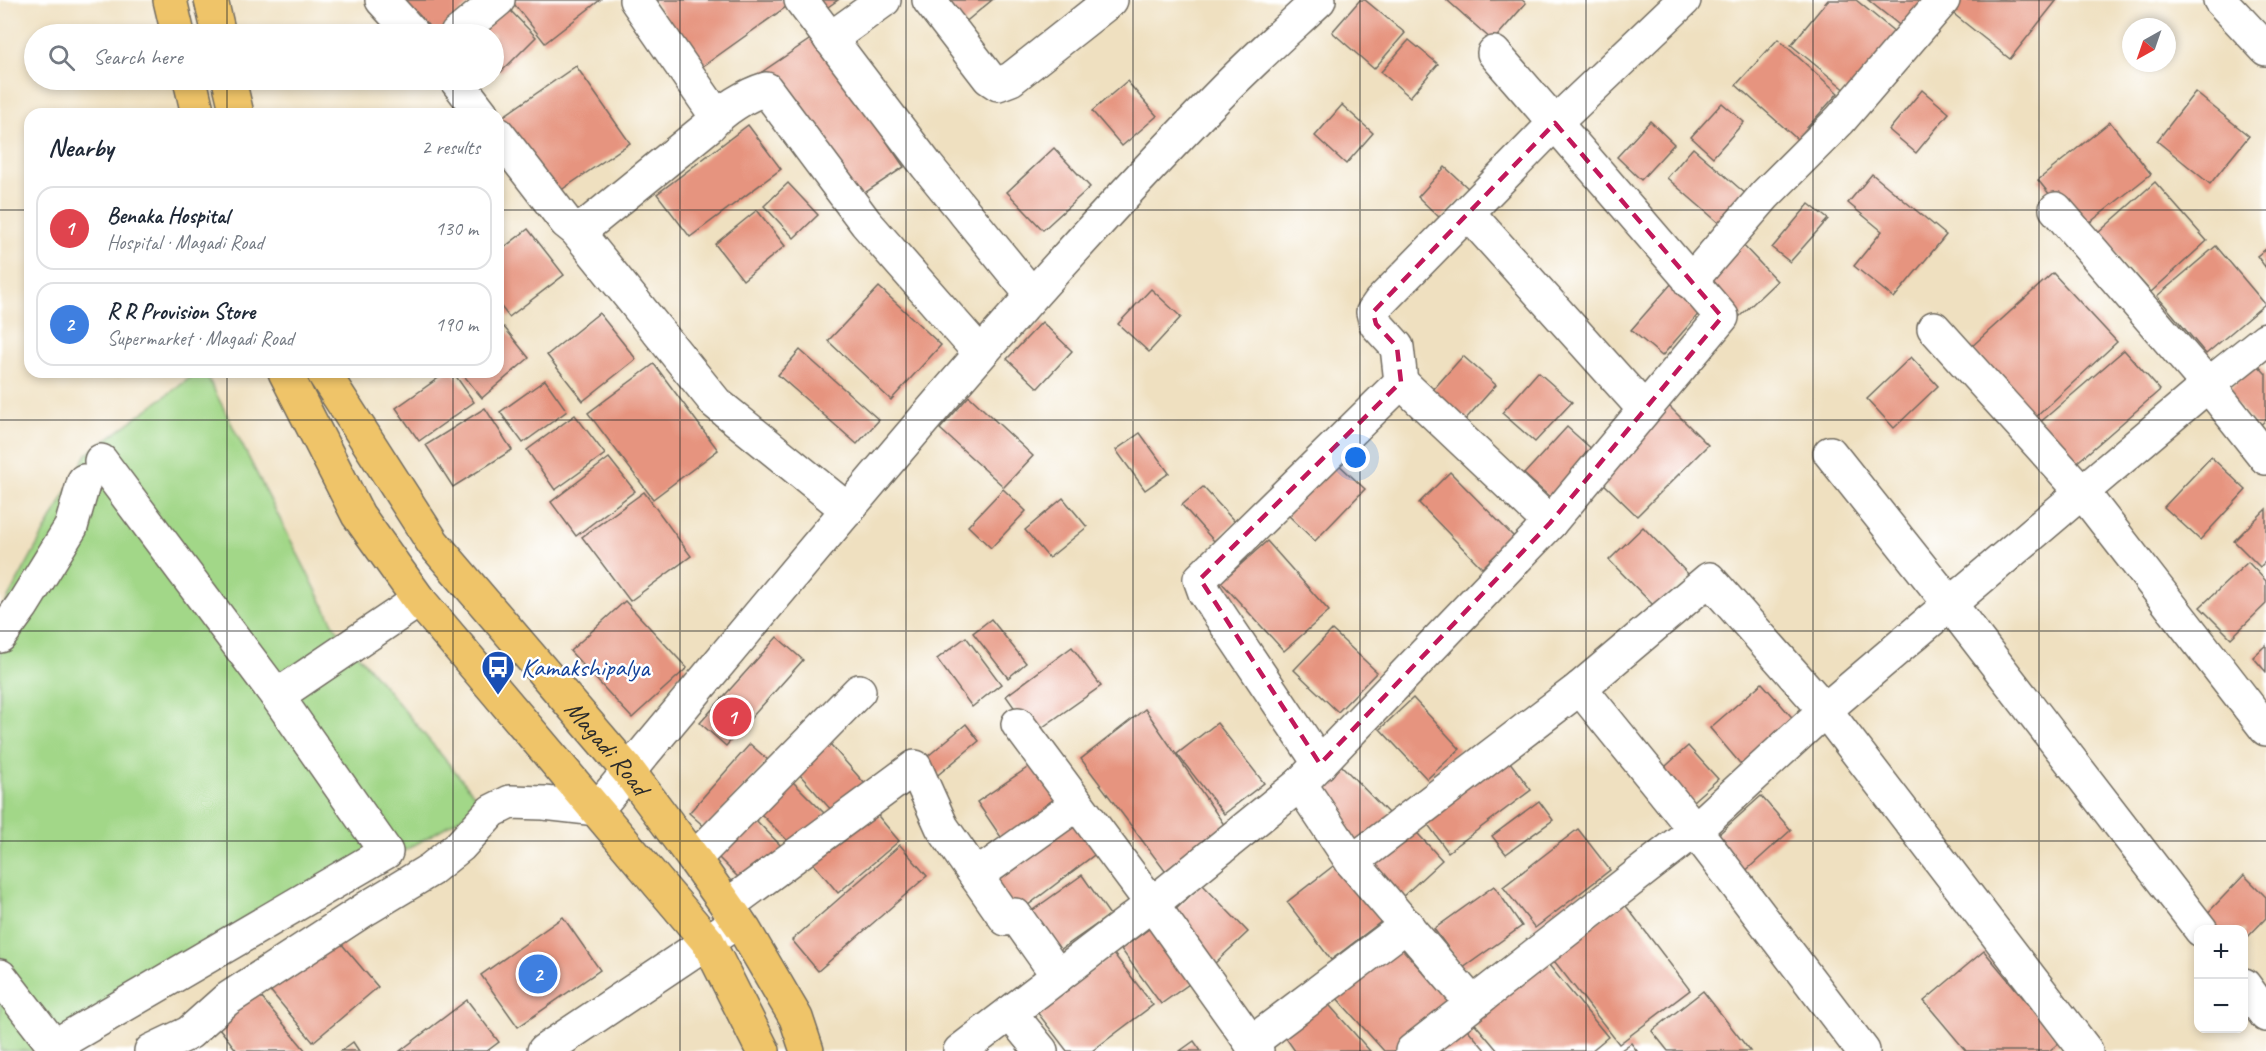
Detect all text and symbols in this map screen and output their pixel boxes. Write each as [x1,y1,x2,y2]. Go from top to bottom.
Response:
north arrow [2122,18,2176,72]
search box [24,24,504,90]
icon: search [45,41,78,74]
text: Search here [93,43,183,71]
text: Nearby [48,131,113,164]
text: 2 results [421,135,480,160]
text: Benaka Hospital [107,202,229,230]
text: 1 [65,216,74,241]
text: 130 m [435,216,478,241]
text: Hospital · Magadi Road [107,230,263,255]
text: R R Provision Store [107,298,255,326]
text: 2 [65,312,74,337]
text: 190 m [435,312,478,337]
text: Supermarket · Magadi Road [107,326,294,351]
your location [1341,443,1370,472]
bus stop icon: Kamakshipalya [480,649,516,696]
place label: Kamakshipalya [521,651,651,684]
street label: Magadi Road [557,693,659,805]
pin: 1 [712,694,752,740]
map controls [2194,925,2248,1033]
button: + [2194,925,2248,979]
pin: 2 [518,952,558,996]
button: − [2194,979,2248,1033]

